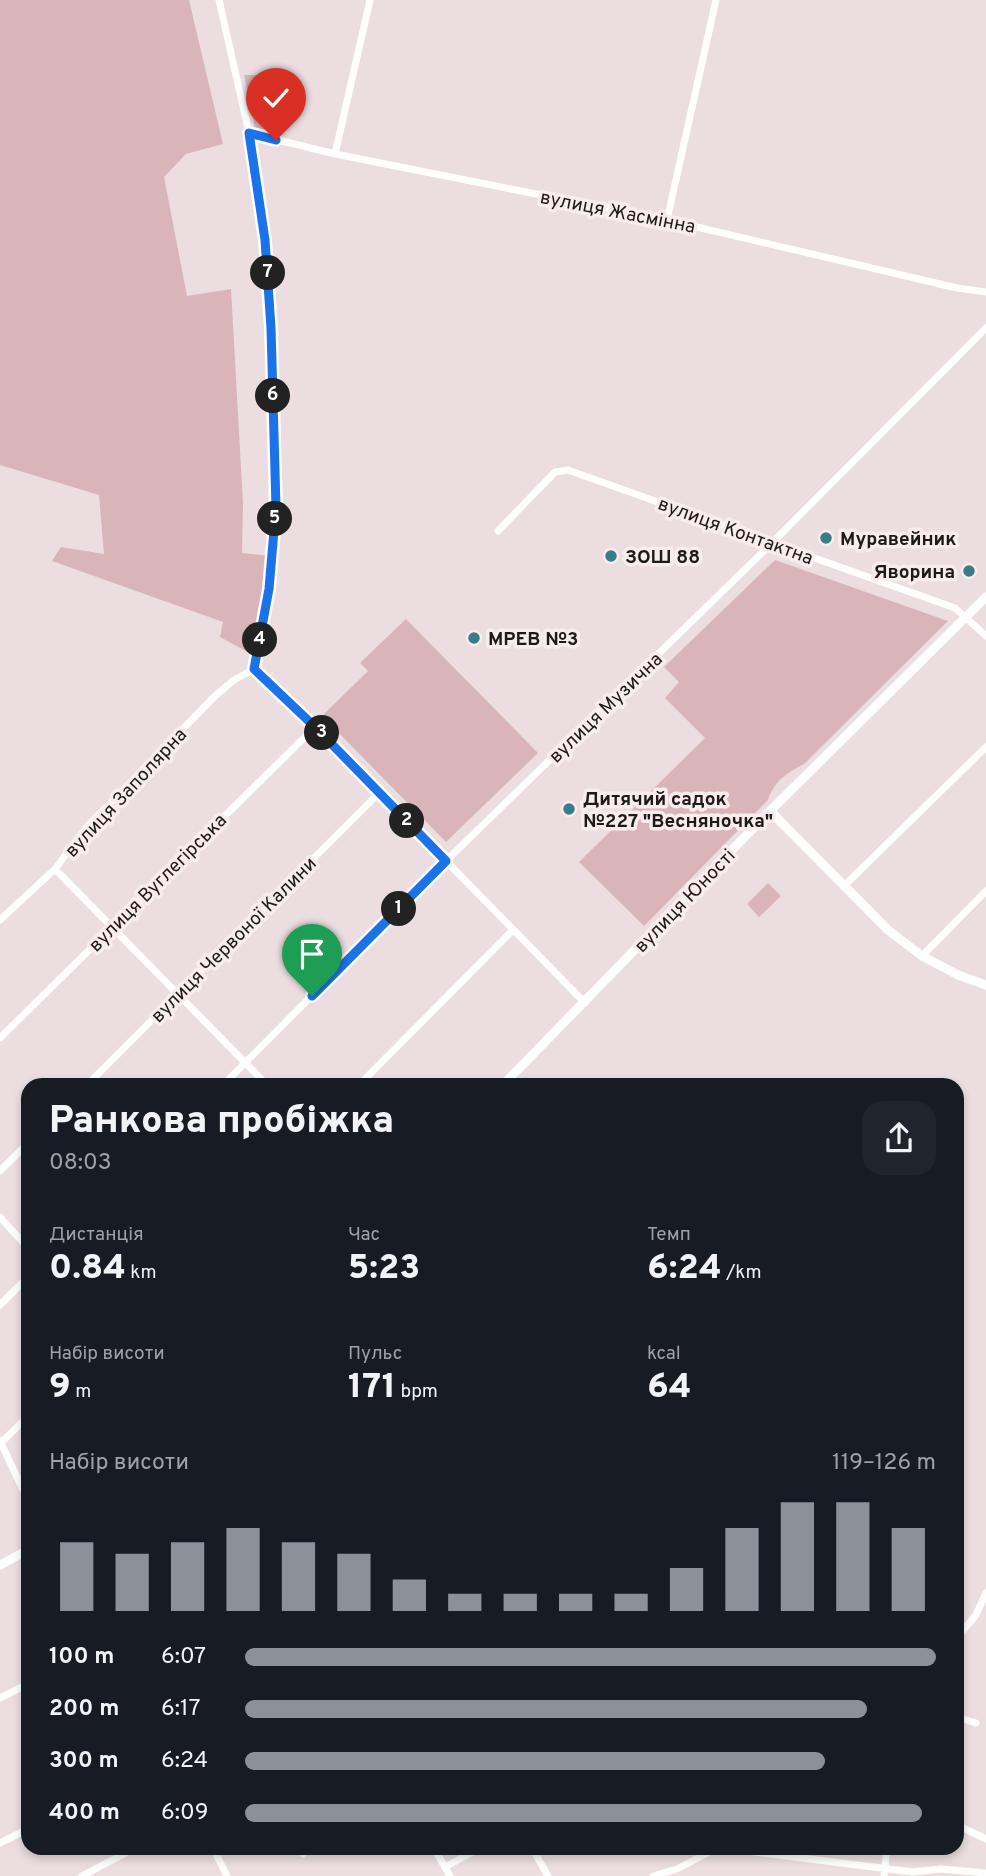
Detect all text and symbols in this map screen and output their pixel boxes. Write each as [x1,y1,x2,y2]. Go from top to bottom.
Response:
pin [246,68,306,140]
icon: check [257,79,295,117]
street label: вулиця Жасмінна [538,186,697,240]
pin: 7 [250,256,286,290]
text: 7 [262,260,273,284]
pin: 6 [256,378,290,414]
text: 6 [267,383,278,407]
street label: вулиця Контактна [654,493,816,571]
pin: 5 [258,502,292,536]
text: 5 [269,506,280,530]
place label: Муравейник [840,528,957,552]
marker: Муравейник [818,530,834,546]
place label: ЗОШ 88 [625,546,700,570]
marker: ЗОШ 88 [603,548,619,564]
place label: Яворина [873,561,955,585]
marker: Яворина [961,563,977,579]
pin: 4 [243,622,278,658]
text: 4 [253,627,266,651]
place label: МРЕВ №3 [488,628,578,652]
marker: МРЕВ №3 [466,630,482,646]
street label: вулиця Музична [544,648,668,769]
pin: 3 [304,716,340,750]
text: 3 [316,720,327,744]
street label: вулиця Заполярна [60,724,193,863]
place label: Дитячий садок №227 "Весняночка" [583,788,773,834]
marker: Дитячий садок №227 "Весняночка" [561,801,577,817]
pin: 2 [390,804,424,838]
text: 2 [401,808,412,832]
street label: вулиця Вуглегірська [84,809,233,958]
street label: вулиця Юності [630,844,741,958]
street label: вулиця Червоної Калини [146,852,322,1028]
pin: 1 [382,892,416,926]
text: 1 [395,896,402,920]
pin [282,924,342,996]
icon: arrive [293,935,331,973]
text: Ранкова пробіжка [49,1098,394,1147]
button: share [862,1101,936,1175]
text: 08:03 [49,1149,112,1178]
text: Дистанція [49,1223,144,1247]
text: Час [348,1223,380,1247]
text: Темп [647,1223,691,1247]
text: 0.84 [49,1247,126,1291]
text: 5:23 [348,1247,420,1291]
text: 6:24 [647,1247,722,1291]
text: km [126,1261,157,1285]
text: /km [722,1261,762,1285]
text: Набір висоти [49,1342,165,1366]
text: Пульс [348,1342,402,1366]
text: kcal [647,1342,681,1366]
text: 9 [49,1366,71,1410]
text: 171 [348,1366,396,1410]
text: 64 [647,1366,691,1410]
text: m [71,1380,91,1404]
text: bpm [396,1380,438,1404]
text: Набір висоти [49,1449,189,1478]
text: 119–126 m [832,1449,936,1478]
text: 100 m [49,1643,114,1672]
text: 6:07 [161,1643,206,1672]
text: 200 m [49,1695,119,1724]
text: 6:17 [161,1695,200,1724]
text: 300 m [49,1747,119,1776]
text: 6:24 [161,1747,208,1776]
text: 400 m [49,1799,120,1828]
text: 6:09 [161,1799,208,1828]

